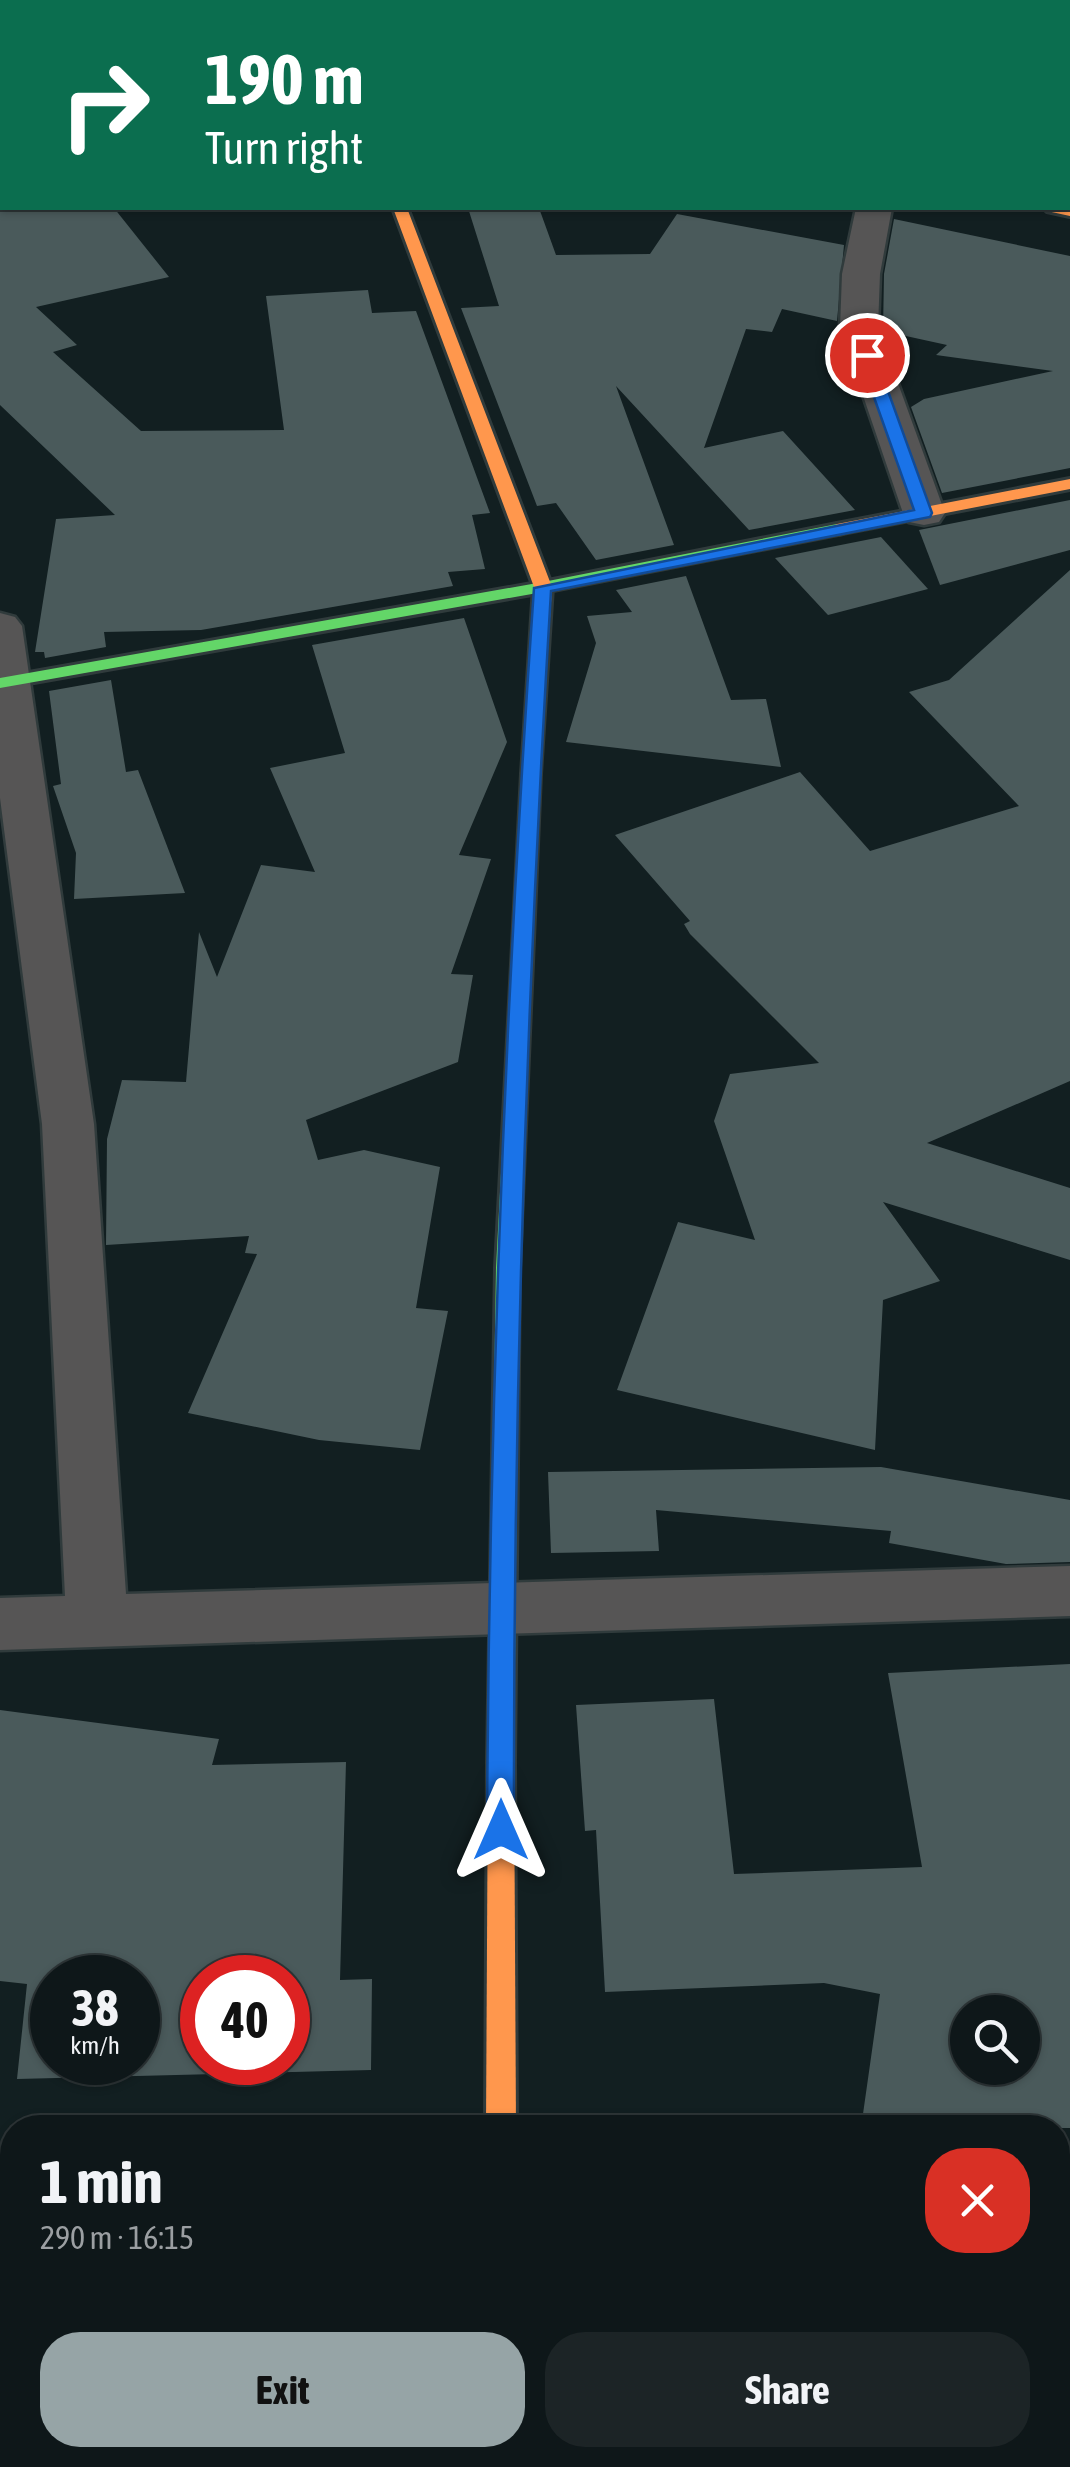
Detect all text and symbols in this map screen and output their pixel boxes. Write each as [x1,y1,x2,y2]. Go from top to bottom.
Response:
text: 190 m [205,39,364,119]
icon: right [40,40,170,170]
text: Turn right [205,122,363,174]
pin [825,313,910,398]
icon: arrive [840,328,895,383]
position arrow [449,1778,553,1882]
speed limit sign: 40 [180,1955,310,2085]
text: 38 [71,1979,118,2037]
map controls [950,1995,1040,2085]
button: search [950,1995,1040,2085]
text: km/h [70,2031,120,2059]
text: 1 min [40,2147,163,2216]
button: close [925,2148,1030,2253]
text: 290 m · 16:15 [40,2219,194,2256]
button: Exit [40,2332,525,2447]
button: Share [545,2332,1030,2447]

